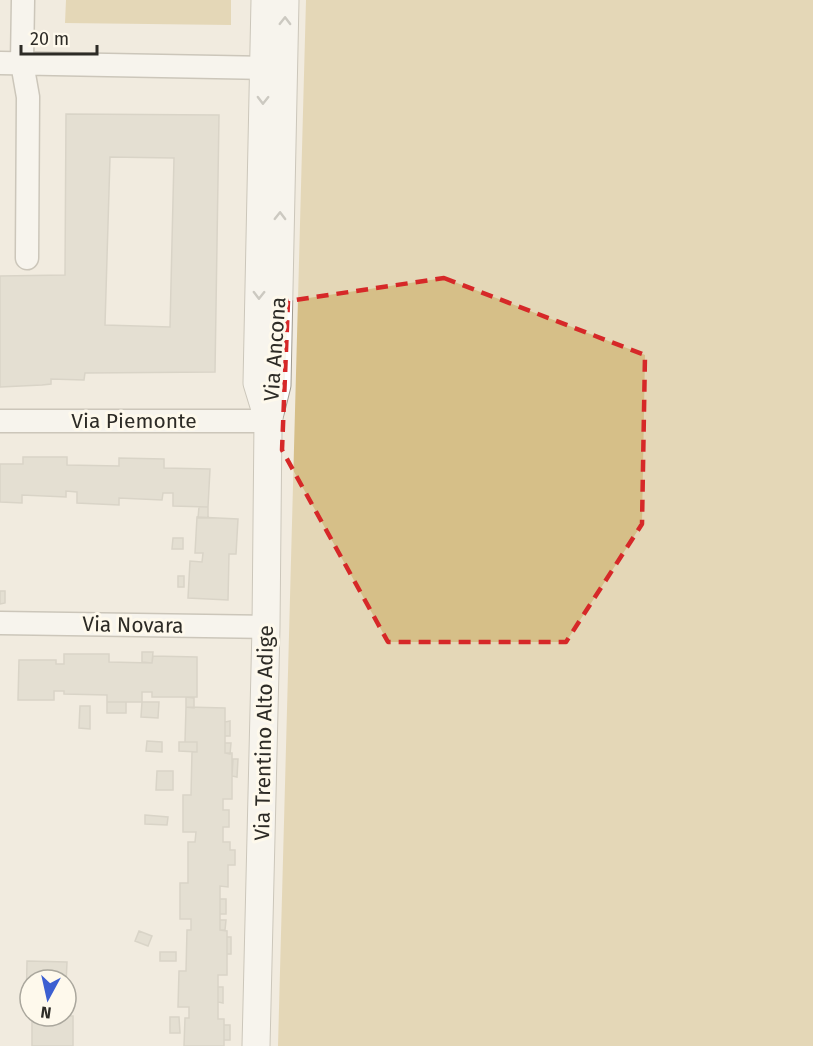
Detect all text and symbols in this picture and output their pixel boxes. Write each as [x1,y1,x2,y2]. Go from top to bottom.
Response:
one-way arrow [278,17,291,26]
scale bar [21,18,98,56]
text: 20 m [30,28,69,50]
one-way arrow [257,96,269,105]
one-way arrow [274,212,287,221]
one-way arrow [252,291,265,300]
street label: Via Ancona [258,296,292,402]
street label: Via Piemonte [71,408,197,434]
street label: Via Novara [82,611,184,639]
street label: Via Trentino Alto Adige [249,625,279,841]
north arrow [18,968,78,1028]
text: N [39,1002,53,1023]

